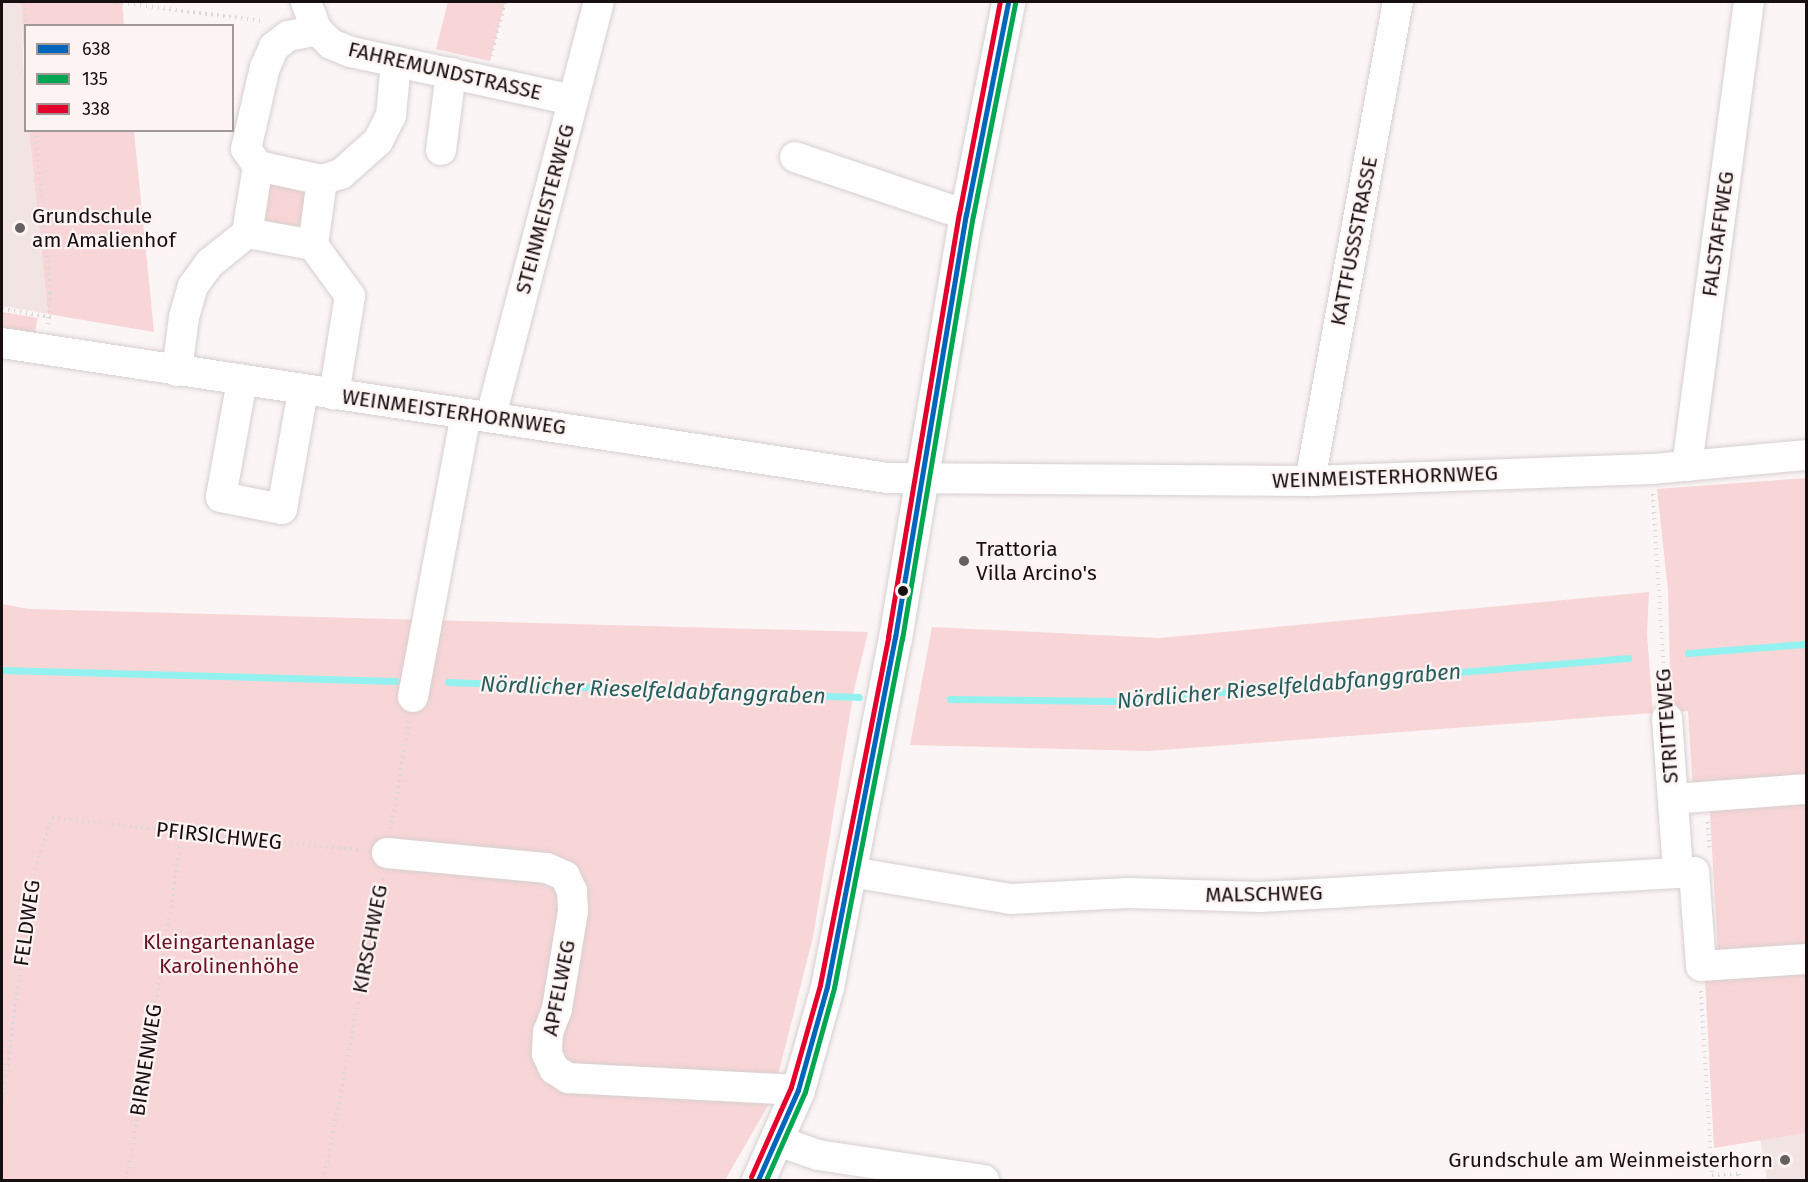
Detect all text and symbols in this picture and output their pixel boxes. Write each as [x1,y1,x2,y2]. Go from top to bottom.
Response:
legend [24,24,234,132]
street label: FAHREMUNDSTRASSE [346,36,544,106]
text: 638 [82,38,110,60]
text: 135 [82,68,108,90]
text: 338 [82,98,110,120]
street label: STEINMEISTERWEG [510,121,580,297]
street label: KATTFUSSSTRASSE [1325,154,1383,328]
street label: FALSTAFFWEG [1697,170,1739,298]
place label: Grundschule am Amalienhof [32,203,176,253]
marker: Grundschule am Amalienhof [13,221,27,235]
street label: WEINMEISTERHORNWEG [340,384,568,440]
street label: WEINMEISTERHORNWEG [1272,460,1498,494]
place label: Trattoria Villa Arcino's [976,536,1097,586]
marker: Trattoria Villa Arcino's [957,554,971,568]
unlabelled marker [897,585,909,597]
water label: Nördlicher Rieselfeldabfanggraben [1116,658,1462,714]
street label: STRITTEWEG [1650,668,1684,784]
water label: Nördlicher Rieselfeldabfanggraben [480,671,826,709]
street label: PFIRSICHWEG [155,817,283,855]
street label: FELDWEG [8,878,46,968]
street label: MALSCHWEG [1205,880,1323,908]
street label: KIRSCHWEG [347,883,393,995]
park label: Kleingartenanlage Karolinenhöhe [143,929,315,979]
street label: APFELWEG [537,938,581,1038]
street label: BIRNENWEG [125,1002,167,1118]
place label: Grundschule am Weinmeisterhorn [1448,1147,1773,1173]
marker: Grundschule am Weinmeisterhorn [1778,1153,1792,1167]

